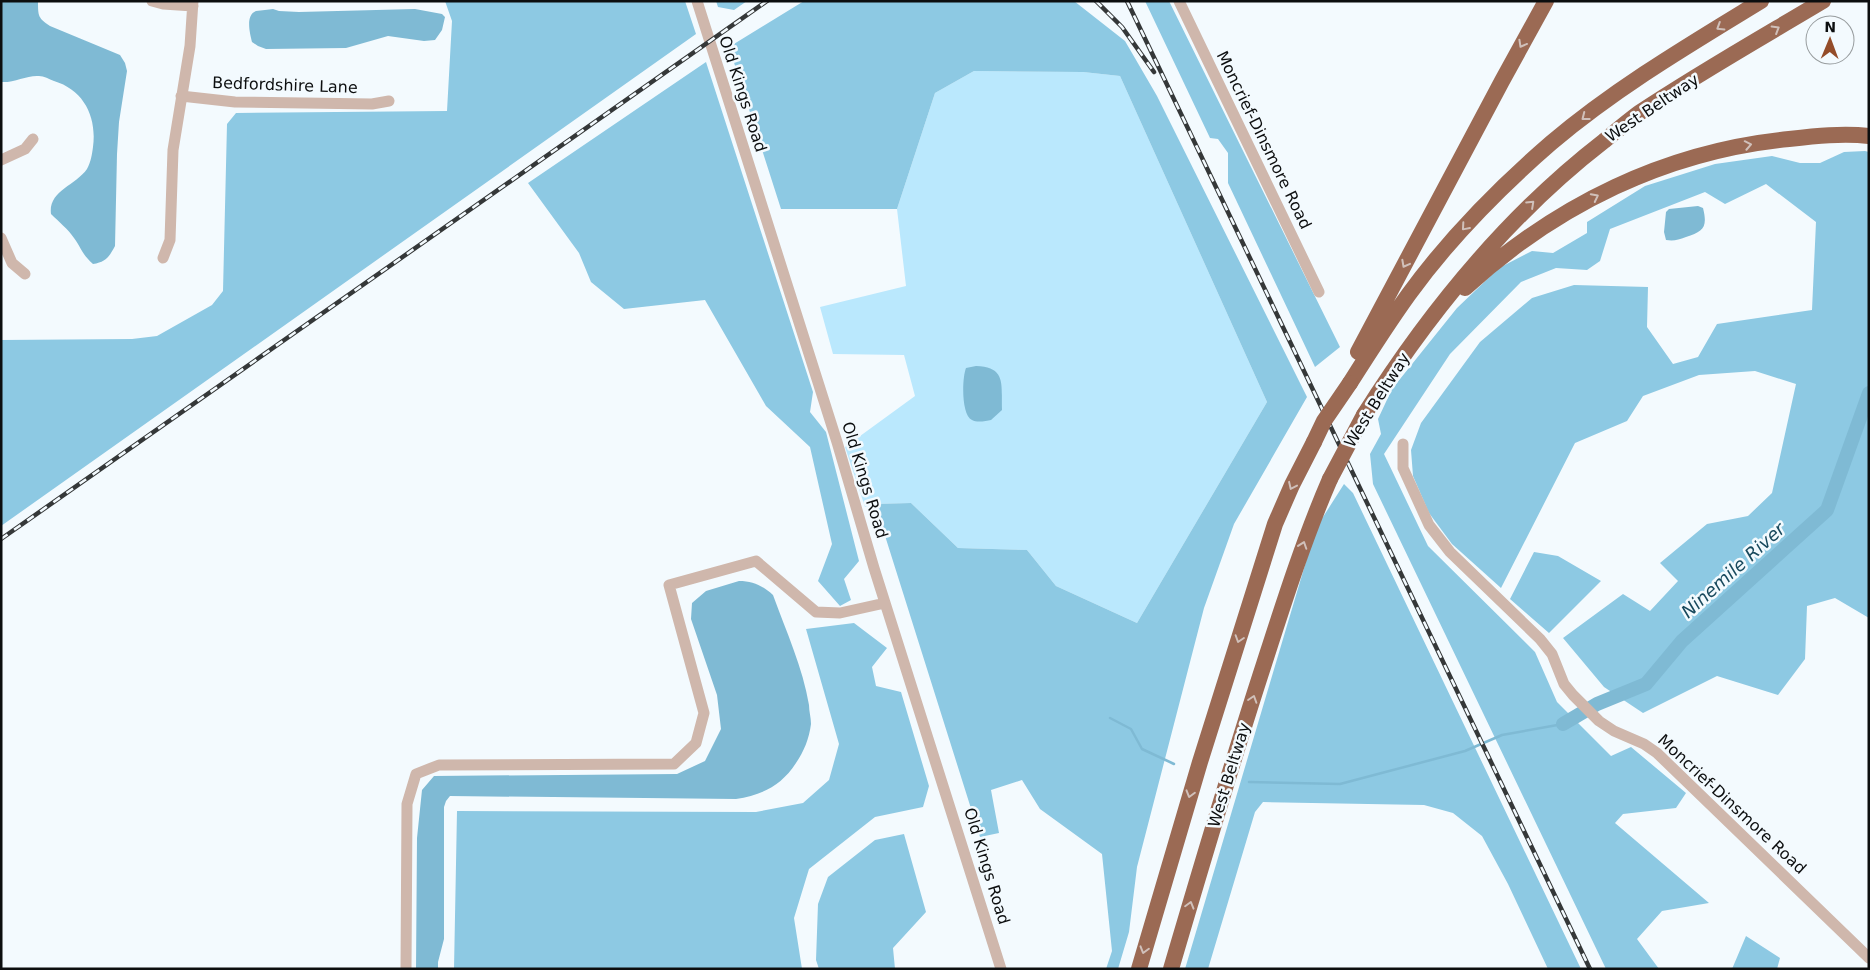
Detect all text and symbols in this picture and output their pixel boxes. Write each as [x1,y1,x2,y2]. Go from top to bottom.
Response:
north arrow [1805,15,1855,65]
text: N [1824,19,1836,35]
one-way arrow [1716,20,1725,30]
one-way arrow [1771,25,1780,35]
street label: Old Kings Road [715,33,771,155]
one-way arrow [1519,38,1529,47]
street label: Moncrief-Dinsmore Road [1213,48,1315,232]
street label: West Beltway [1602,70,1702,146]
street label: Bedfordshire Lane [212,73,358,97]
one-way arrow [1582,111,1591,119]
one-way arrow [1743,140,1752,150]
one-way arrow [1589,193,1598,203]
one-way arrow [1525,201,1534,210]
one-way arrow [1463,221,1471,230]
one-way arrow [1401,259,1411,268]
street label: West Beltway [1340,349,1414,451]
street label: Old Kings Road [838,419,892,541]
one-way arrow [1288,480,1298,489]
water label: Ninemile River [1677,517,1790,622]
one-way arrow [1297,541,1307,550]
one-way arrow [1235,634,1245,643]
one-way arrow [1247,696,1257,704]
street label: West Beltway [1204,720,1254,830]
street label: Moncrief-Dinsmore Road [1654,730,1810,878]
one-way arrow [1186,789,1196,798]
street label: Old Kings Road [960,805,1014,927]
one-way arrow [1185,902,1195,910]
one-way arrow [1140,945,1150,954]

